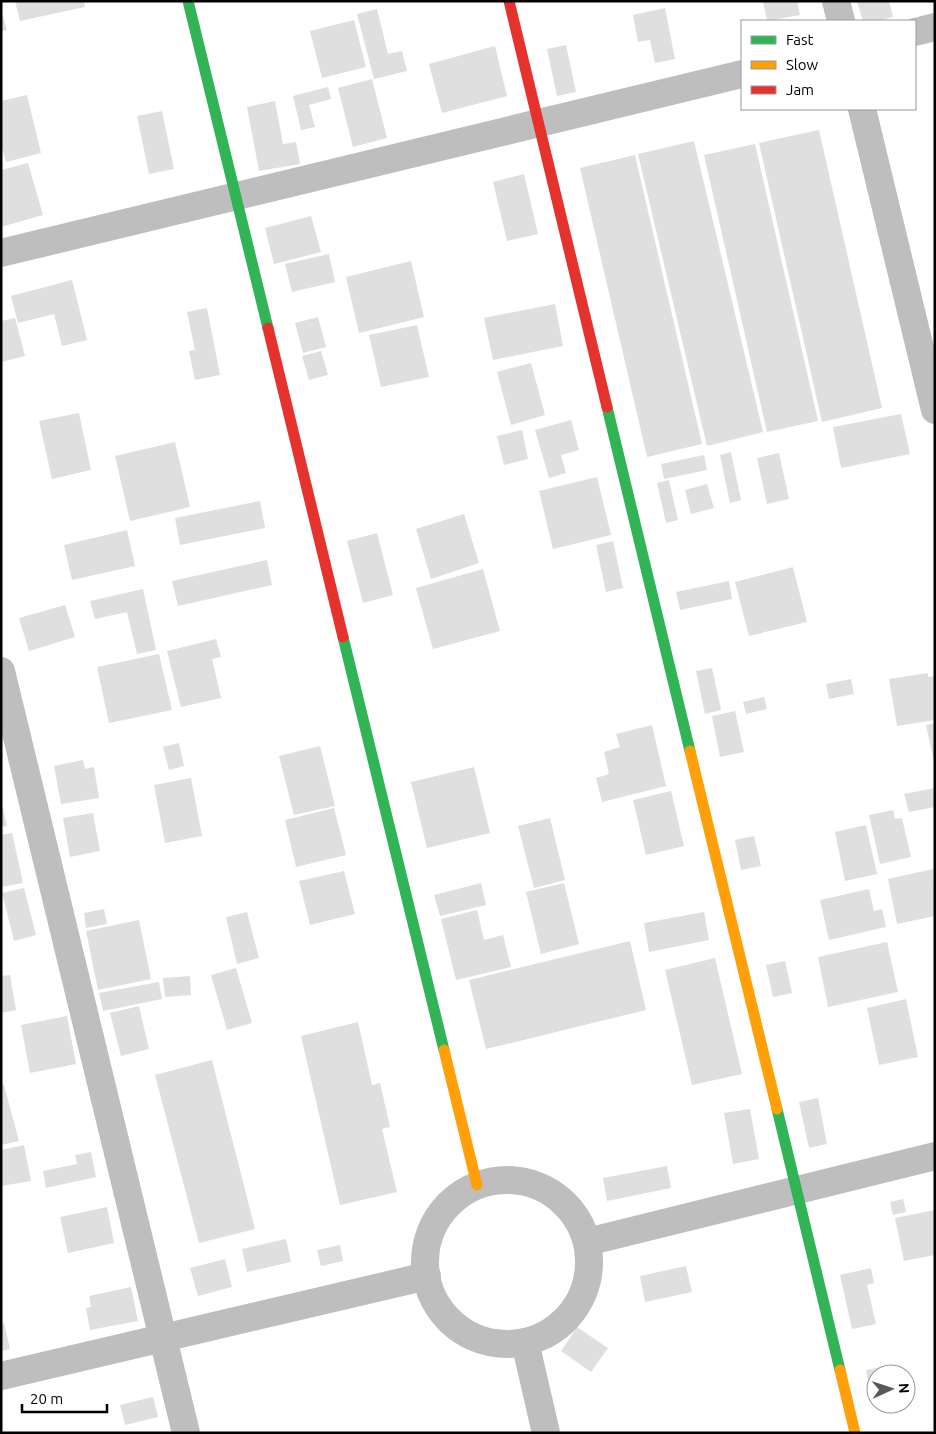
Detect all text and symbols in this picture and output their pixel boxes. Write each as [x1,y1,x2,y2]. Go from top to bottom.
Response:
legend [741,20,916,110]
text: Fast [786,31,814,48]
text: Slow [786,56,819,73]
text: Jam [786,81,814,98]
north arrow [866,1364,916,1414]
scale bar [22,1382,108,1414]
text: N [896,1383,912,1394]
text: 20 m [30,1390,63,1407]

